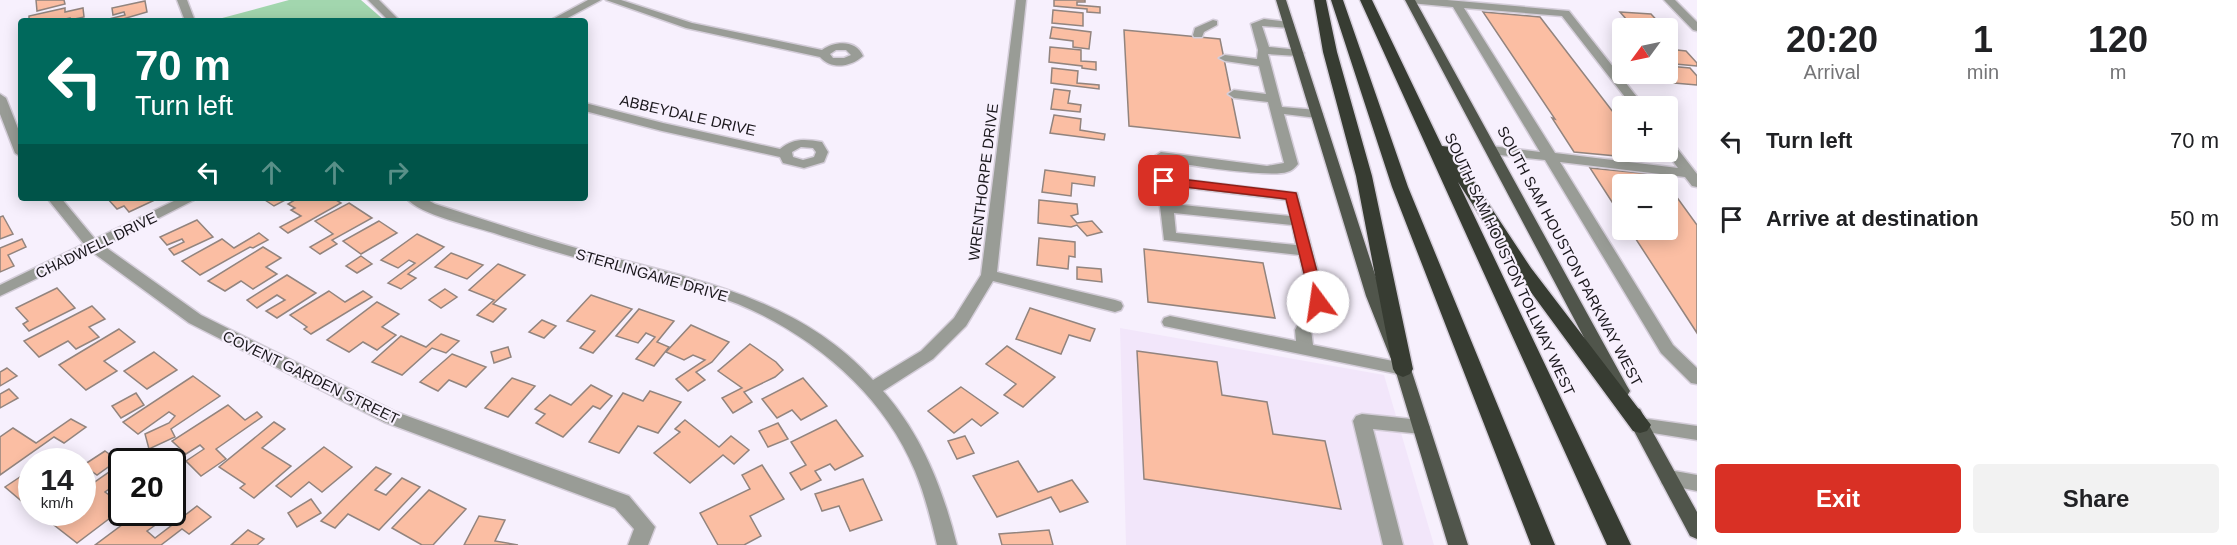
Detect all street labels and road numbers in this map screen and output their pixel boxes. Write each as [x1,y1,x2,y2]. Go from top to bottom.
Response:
street label: ABBEYDALE DRIVE [618,91,758,139]
street label: WRENTHORPE DRIVE [965,102,1001,262]
street label: SOUTH SAM HOUSTON PARKWAY WEST [1494,123,1646,389]
street label: SOUTH SAM HOUSTON TOLLWAY WEST [1441,130,1579,398]
street label: CHADWELL DRIVE [33,208,159,282]
street label: STERLINGAME DRIVE [574,245,730,305]
street label: COVENT GARDEN STREET [220,327,402,427]

